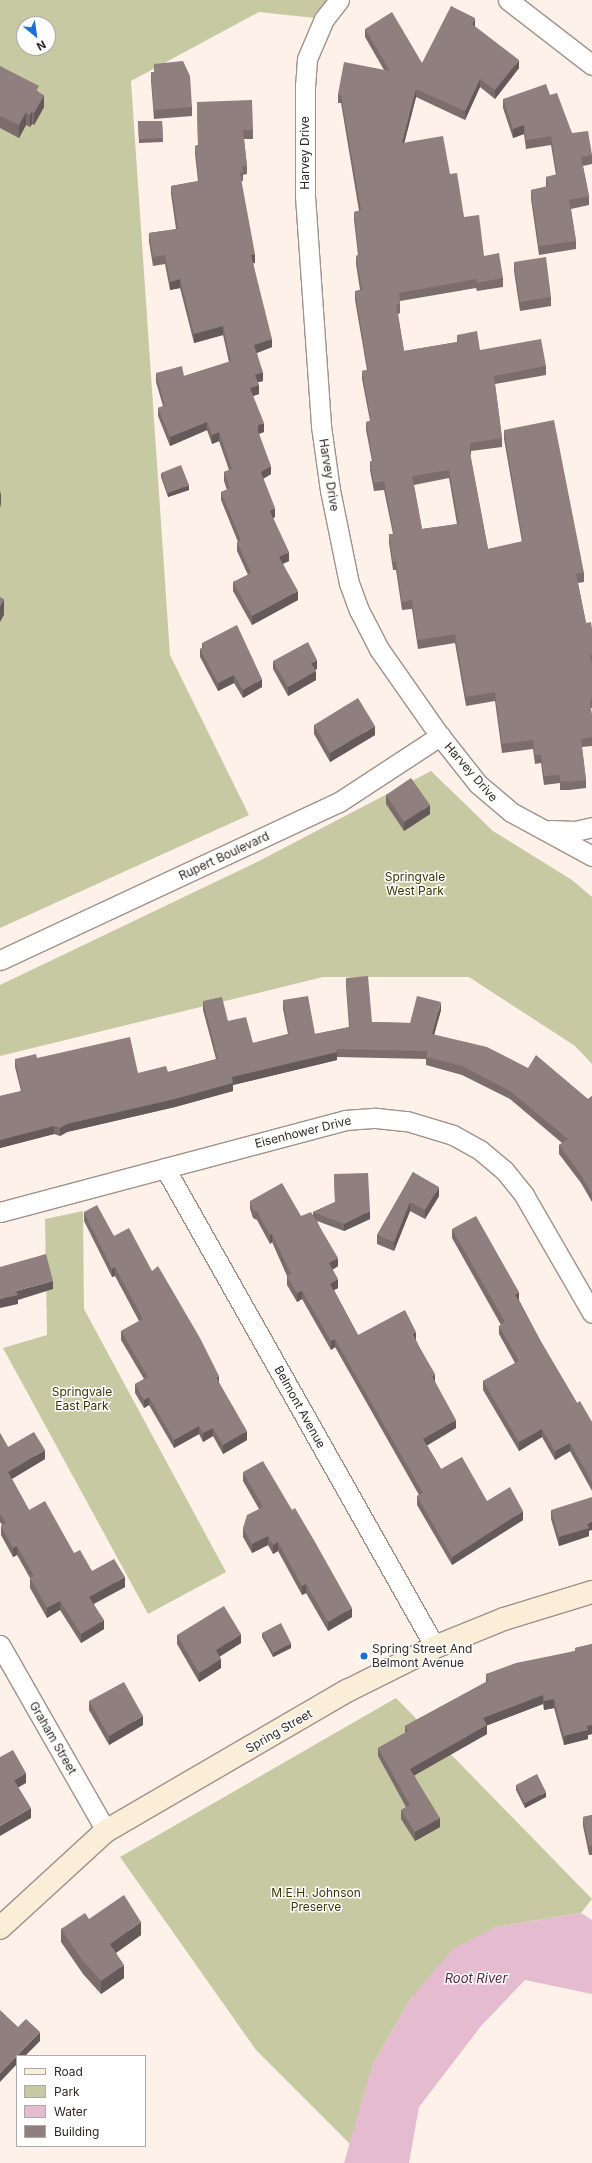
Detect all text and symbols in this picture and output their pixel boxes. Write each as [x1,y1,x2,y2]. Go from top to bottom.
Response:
north arrow [16,16,56,56]
text: N [34,37,48,54]
street label: Harvey Drive [298,116,312,190]
street label: Harvey Drive [316,438,342,512]
street label: Harvey Drive [441,740,501,804]
street label: Rupert Boulevard [177,829,271,883]
park label: Springvale West Park [385,870,445,898]
street label: Eisenhower Drive [253,1113,353,1151]
street label: Belmont Avenue [271,1363,329,1451]
park label: Springvale East Park [52,1385,112,1413]
place label: Spring Street And Belmont Avenue [372,1642,472,1670]
marker: Spring Street And Belmont Avenue [359,1651,369,1661]
street label: Graham Street [26,1699,80,1777]
street label: Spring Street [243,1706,315,1756]
park label: M.E.H. Johnson Preserve [271,1886,361,1914]
water label: Root River [445,1970,507,1986]
legend [16,2055,146,2147]
text: Road [54,2064,83,2079]
text: Park [54,2084,80,2099]
text: Water [54,2104,87,2119]
text: Building [54,2124,99,2139]

